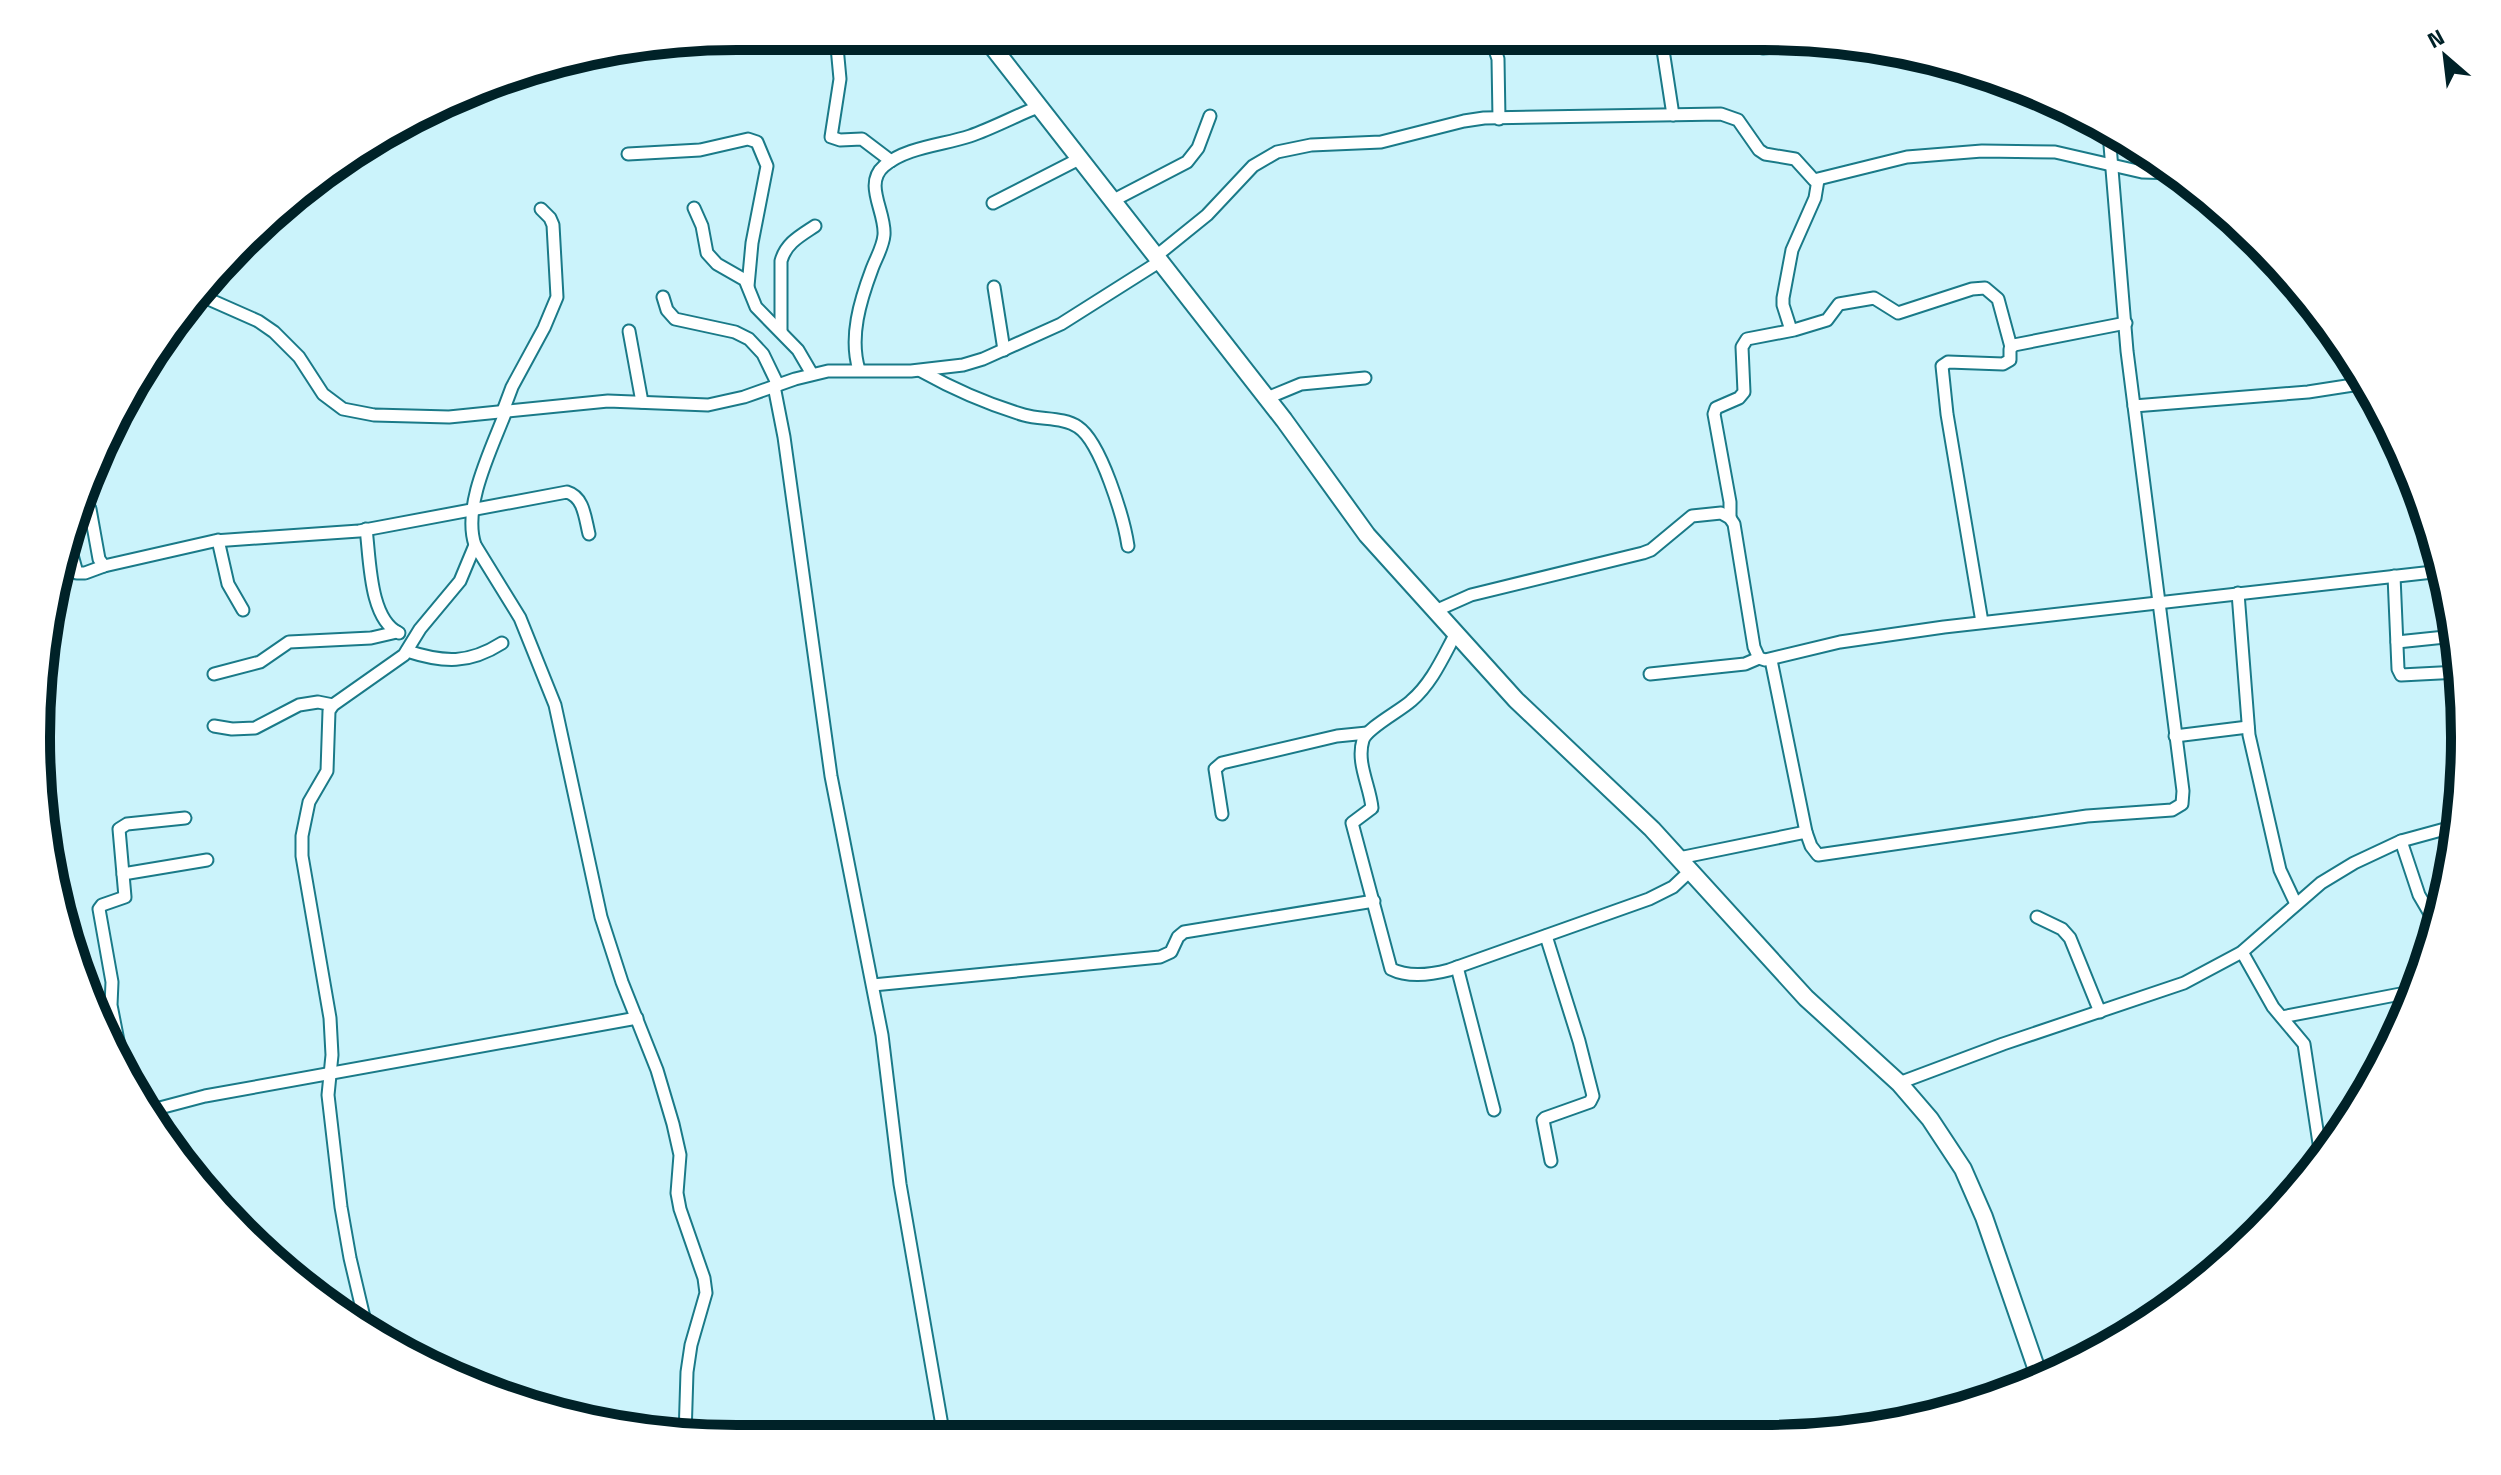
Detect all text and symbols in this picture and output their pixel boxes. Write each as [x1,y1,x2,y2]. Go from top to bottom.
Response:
north arrow [2405,16,2485,96]
text: N [2421,20,2450,57]

